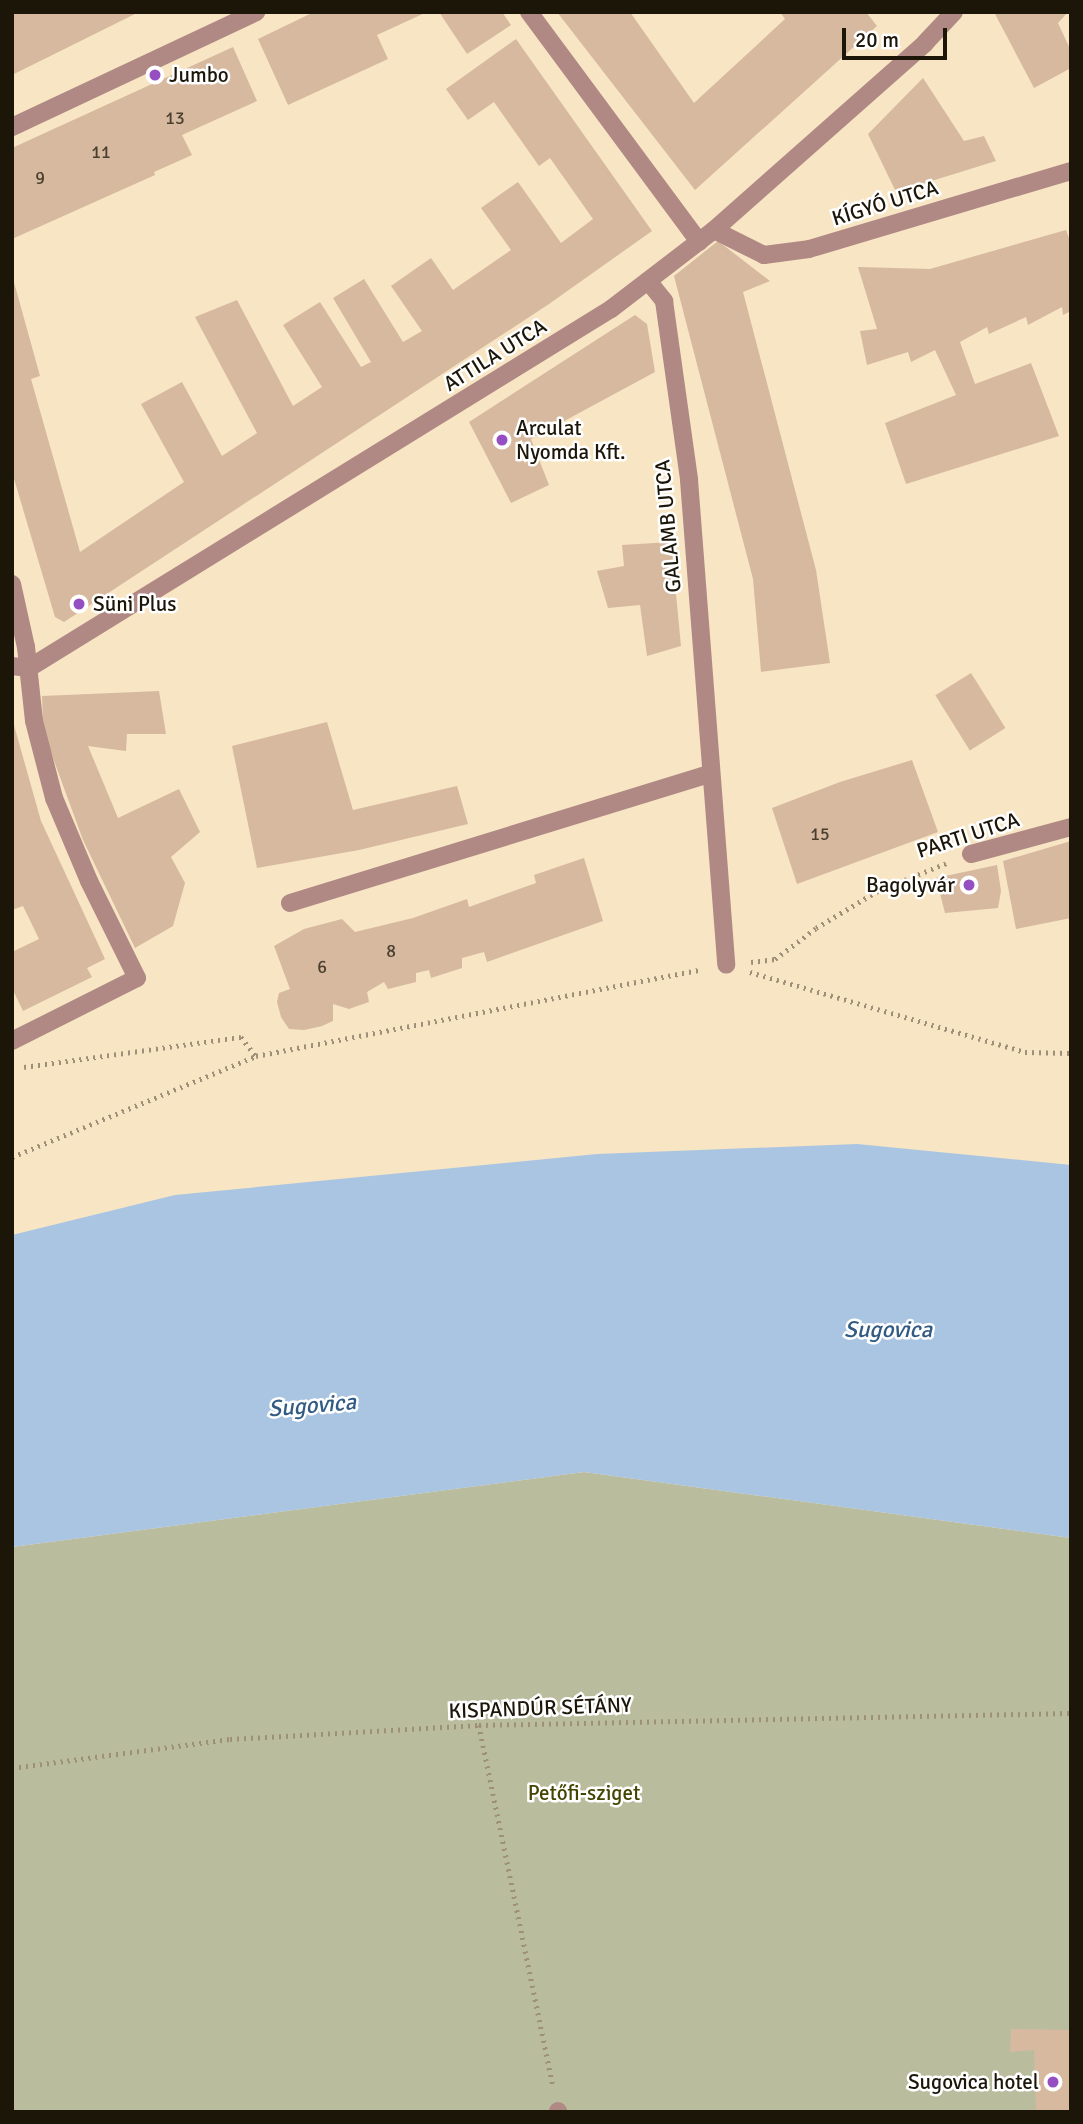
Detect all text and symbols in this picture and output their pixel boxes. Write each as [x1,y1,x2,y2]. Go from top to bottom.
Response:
scale bar [845,14,950,58]
text: 20 m [855,27,899,53]
place label: Jumbo [169,62,229,88]
marker: Jumbo [147,67,163,83]
house number: 13 [165,107,185,129]
house number: 11 [91,141,111,163]
house number: 9 [35,167,45,189]
street label: KÍGYÓ UTCA [829,175,941,231]
street label: ATTILA UTCA [439,313,551,397]
place label: Arculat Nyomda Kft. [516,415,625,465]
marker: Arculat Nyomda Kft. [494,432,510,448]
street label: GALAMB UTCA [650,458,686,594]
place label: Süni Plus [93,591,176,617]
marker: Süni Plus [71,596,87,612]
street label: PARTI UTCA [914,807,1022,863]
house number: 15 [810,823,830,845]
place label: Bagolyvár [866,872,955,898]
marker: Bagolyvár [961,877,977,893]
house number: 8 [386,940,396,962]
house number: 6 [317,956,327,978]
water label: Sugovica [844,1316,932,1344]
water label: Sugovica [267,1388,357,1424]
street label: KISPANDÚR SÉTÁNY [448,1692,632,1724]
park label: Petőfi-sziget [528,1780,640,1806]
place label: Sugovica hotel [908,2069,1039,2095]
marker: Sugovica hotel [1045,2074,1061,2090]

